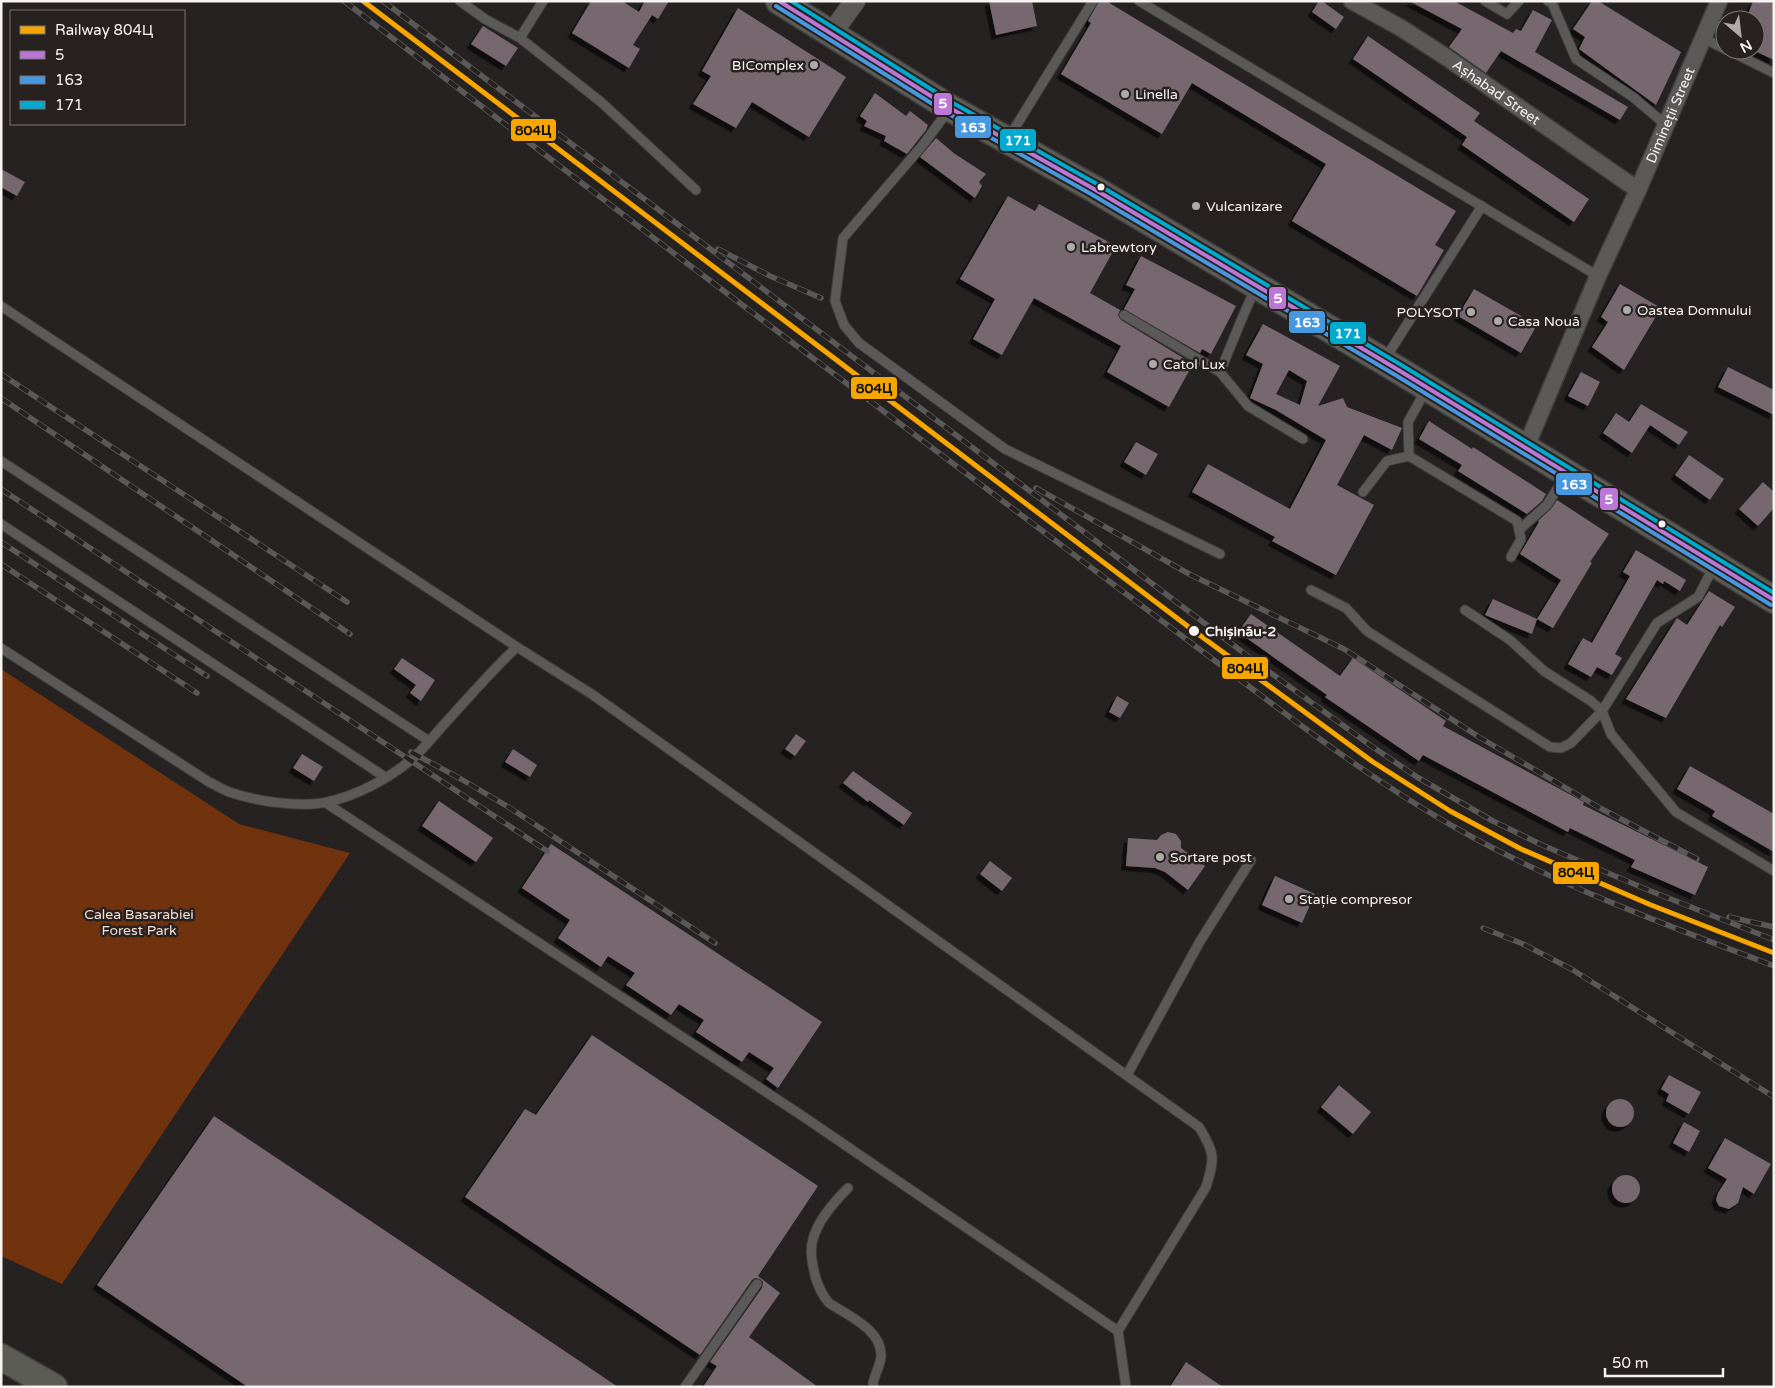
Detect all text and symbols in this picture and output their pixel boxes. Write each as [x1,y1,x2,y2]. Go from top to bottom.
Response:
legend [10,10,185,125]
north arrow [1715,10,1765,60]
text: Railway 804Ц [55,21,153,39]
text: N [1737,36,1755,56]
text: 5 [55,46,64,64]
street label: Așhabad Street [1449,56,1544,129]
place label: BIComplex [732,57,804,74]
marker: BIComplex [808,59,820,71]
street label: Dimineții Street [1642,64,1698,166]
text: 163 [55,71,83,89]
place label: Linella [1135,86,1178,103]
marker: Linella [1119,88,1131,100]
line badge: 5 [933,92,953,116]
text: 5 [939,95,948,112]
text: 171 [55,96,83,114]
line badge: 163 [954,115,992,139]
line badge: 804Ц [510,118,557,142]
text: 163 [960,119,986,136]
text: 804Ц [515,122,552,139]
line badge: 171 [999,128,1037,152]
text: 171 [1005,132,1031,149]
unlabelled marker [1096,182,1106,192]
place label: Vulcanizare [1206,198,1282,215]
marker: Vulcanizare [1190,200,1202,212]
place label: Labrewtory [1081,239,1157,256]
marker: Labrewtory [1065,241,1077,253]
line badge: 5 [1268,286,1287,310]
text: 5 [1274,290,1283,307]
place label: Oastea Domnului [1637,302,1752,319]
place label: POLYSOT [1396,304,1461,321]
marker: Oastea Domnului [1621,304,1633,316]
marker: POLYSOT [1465,306,1477,318]
line badge: 163 [1288,310,1326,334]
place label: Casa Nouă [1508,313,1580,330]
text: 163 [1294,314,1320,331]
marker: Casa Nouă [1492,315,1504,327]
line badge: 171 [1329,321,1367,345]
text: 171 [1335,325,1361,342]
place label: Catol Lux [1163,356,1225,373]
marker: Catol Lux [1147,358,1159,370]
line badge: 804Ц [850,376,898,400]
text: 804Ц [856,380,893,397]
line badge: 163 [1555,472,1593,496]
text: 163 [1561,476,1587,493]
line badge: 5 [1599,487,1619,511]
text: 5 [1605,491,1614,508]
unlabelled marker [1657,519,1667,529]
place label: Chișinău-2 [1205,623,1277,640]
marker: Chișinău-2 [1187,624,1201,638]
line badge: 804Ц [1221,656,1269,680]
text: 804Ц [1227,660,1264,677]
place label: Sortare post [1170,849,1252,866]
marker: Sortare post [1154,851,1166,863]
line badge: 804Ц [1552,861,1600,885]
text: 804Ц [1558,864,1595,881]
place label: Stație compresor [1299,891,1413,908]
marker: Stație compresor [1283,893,1295,905]
park label: Calea Basarabiei Forest Park [84,906,194,939]
scale bar [1605,1346,1722,1378]
text: 50 m [1612,1354,1649,1372]

